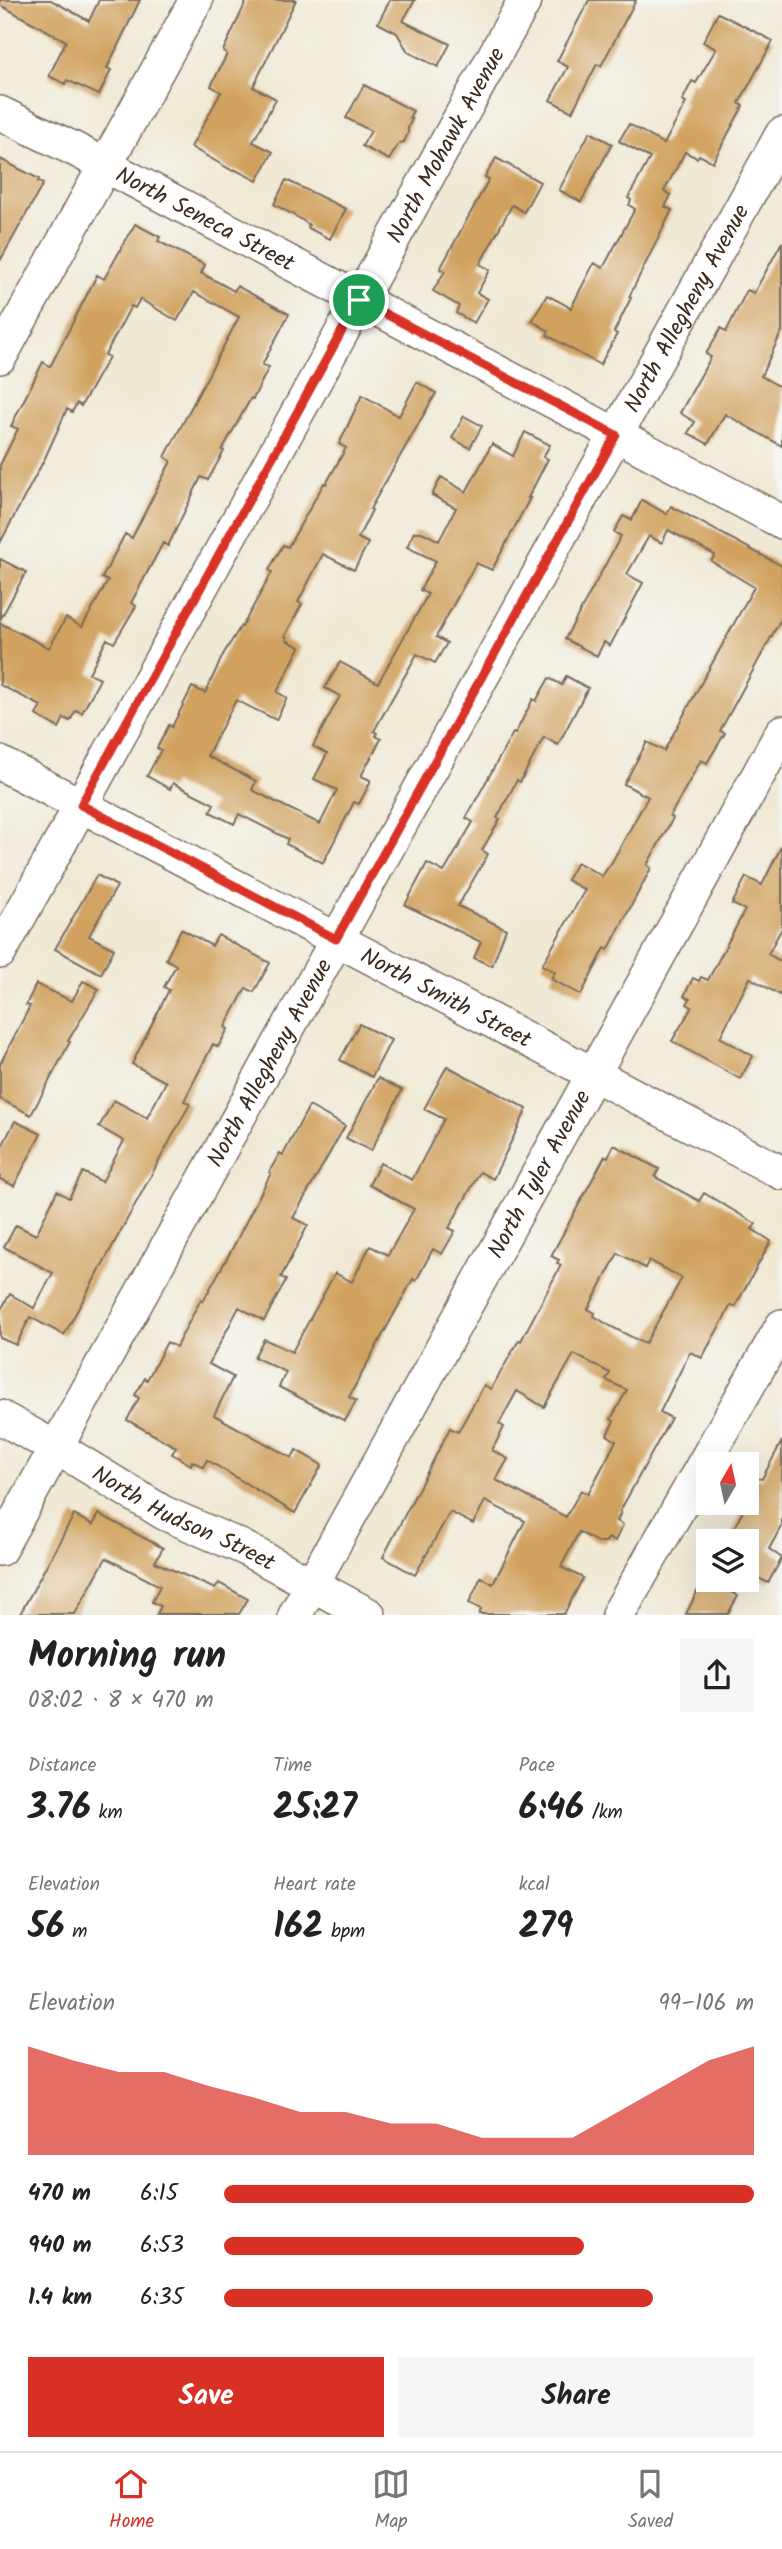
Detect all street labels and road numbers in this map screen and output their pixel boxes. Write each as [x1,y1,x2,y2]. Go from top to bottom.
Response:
street label: North Mohawk Avenue [378,41,516,250]
street label: North Seneca Street [109,158,302,283]
street label: North Allegheny Avenue [615,198,760,420]
street label: North Smith Street [353,939,538,1059]
street label: North Allegheny Avenue [198,952,343,1174]
street label: North Tyler Avenue [479,1084,601,1266]
street label: North Hudson Street [84,1457,282,1582]

